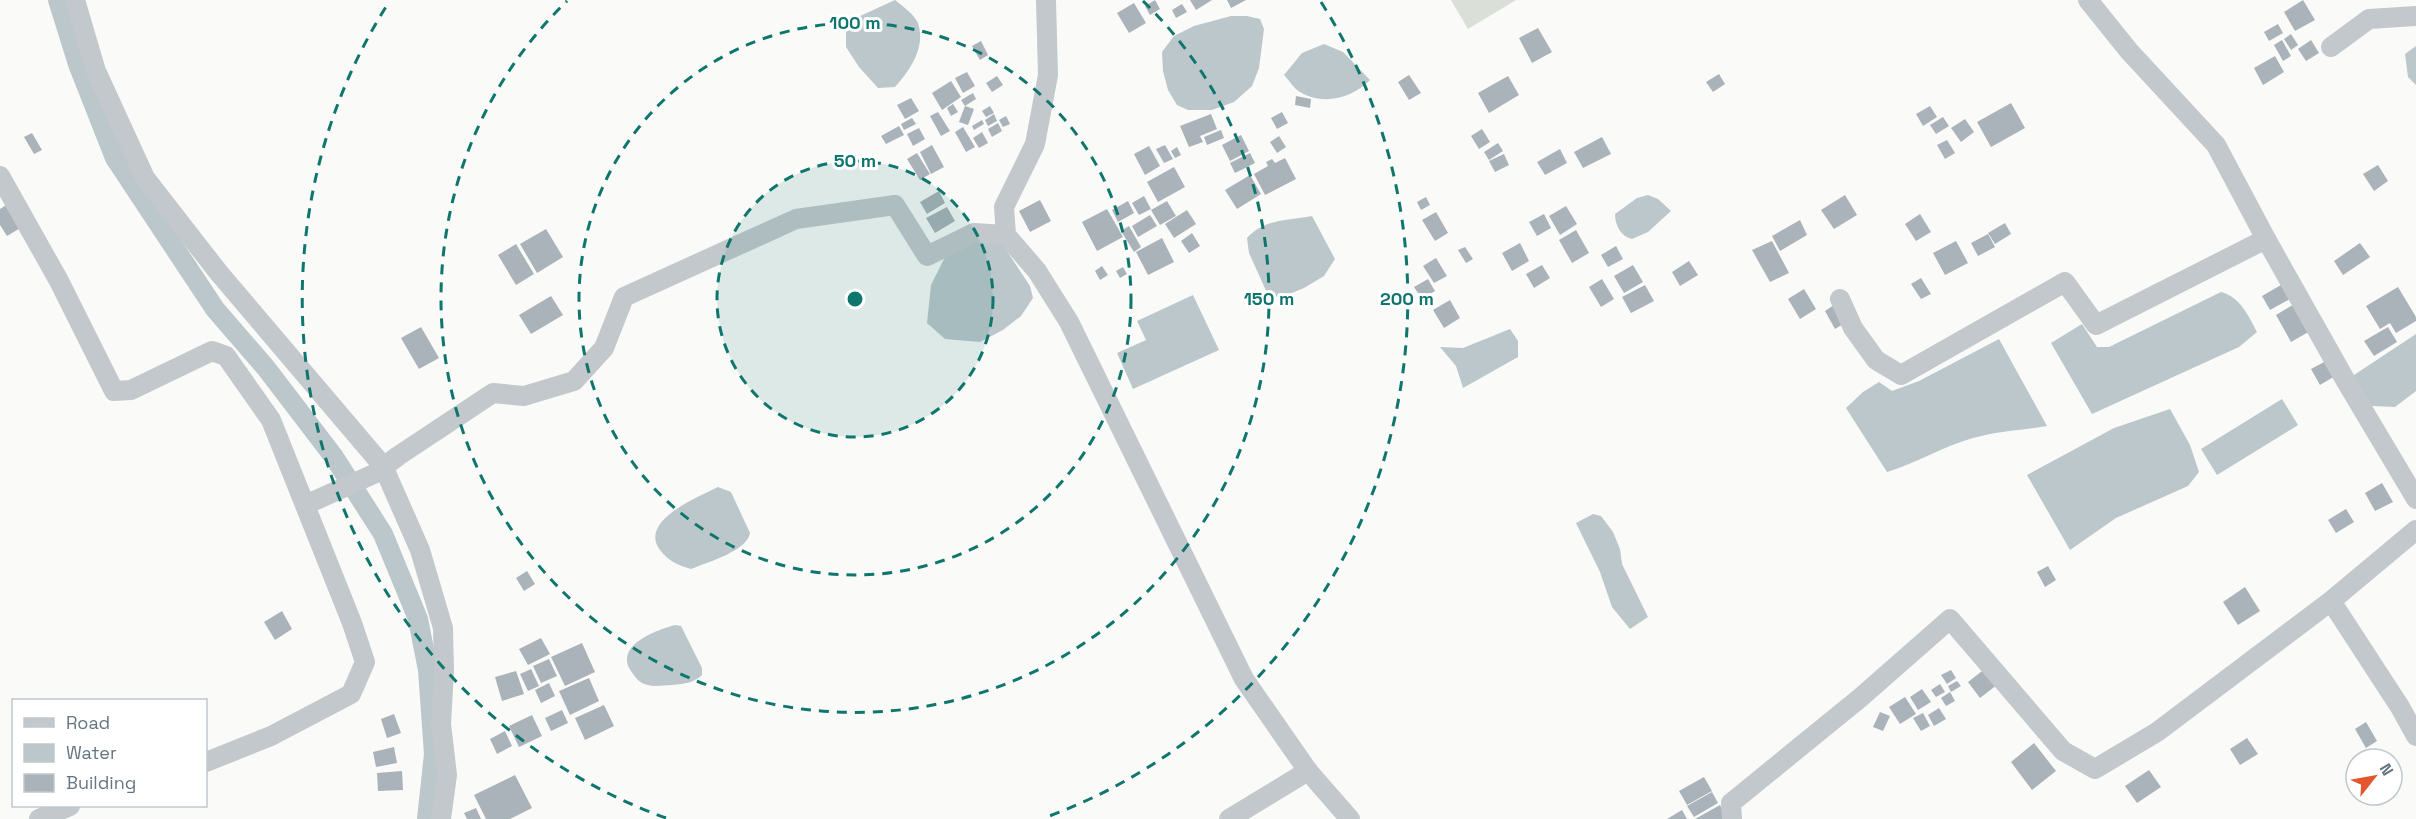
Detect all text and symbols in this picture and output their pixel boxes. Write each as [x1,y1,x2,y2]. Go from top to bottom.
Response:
text: 100 m [829,11,881,34]
text: 50 m [834,149,876,172]
text: 150 m [1244,287,1294,310]
text: 200 m [1380,287,1434,310]
centre of rings [845,289,865,309]
legend [12,699,207,807]
text: Road [66,711,110,734]
text: Water [66,741,117,764]
north arrow [2344,747,2404,807]
text: N [2375,760,2398,780]
text: Building [66,771,136,794]

